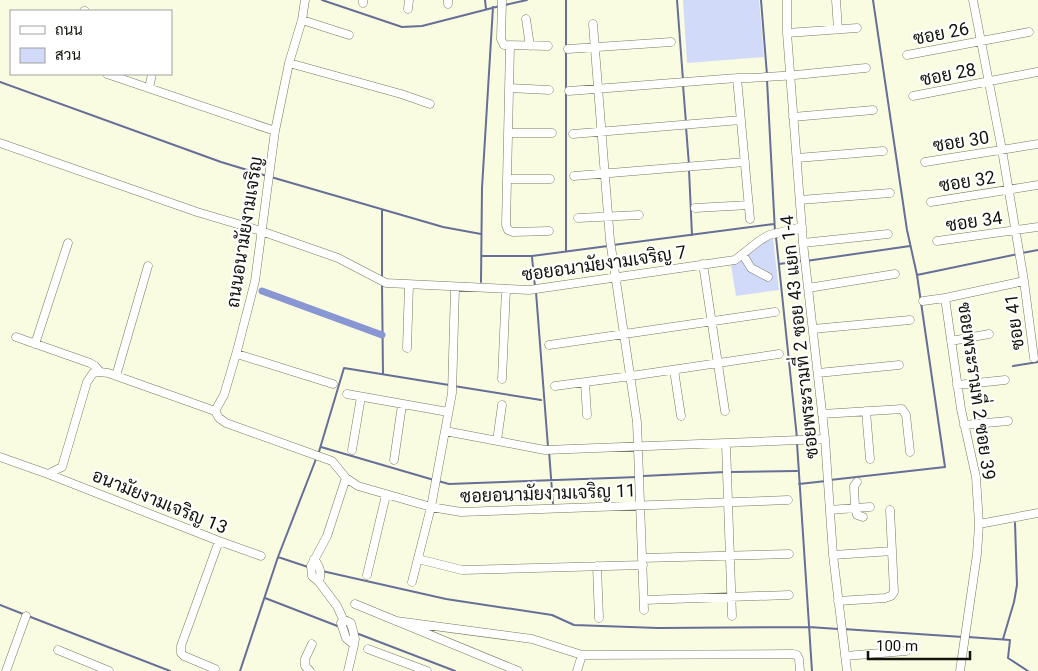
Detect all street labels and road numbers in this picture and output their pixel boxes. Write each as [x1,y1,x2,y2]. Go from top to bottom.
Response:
street label: ซอย 26 [911,17,971,49]
street label: ซอย 28 [918,58,978,90]
street label: ซอย 30 [931,126,991,156]
street label: ถนนอนามัยงามเจริญ [222,155,267,309]
street label: ซอย 32 [937,166,997,196]
street label: ซอย 34 [944,207,1004,235]
street label: ซอยพระรามที่ 2 ซอย 43 แยก 1-4 [771,214,822,460]
street label: ซอยอนามัยงามเจริญ 7 [520,241,688,286]
street label: ซอย 41 [1000,293,1028,351]
street label: ซอยพระรามที่ 2 ซอย 39 [954,300,1005,481]
street label: อนามัยงามเจริญ 13 [89,464,231,539]
street label: ซอยอนามัยงามเจริญ 11 [460,479,636,508]

